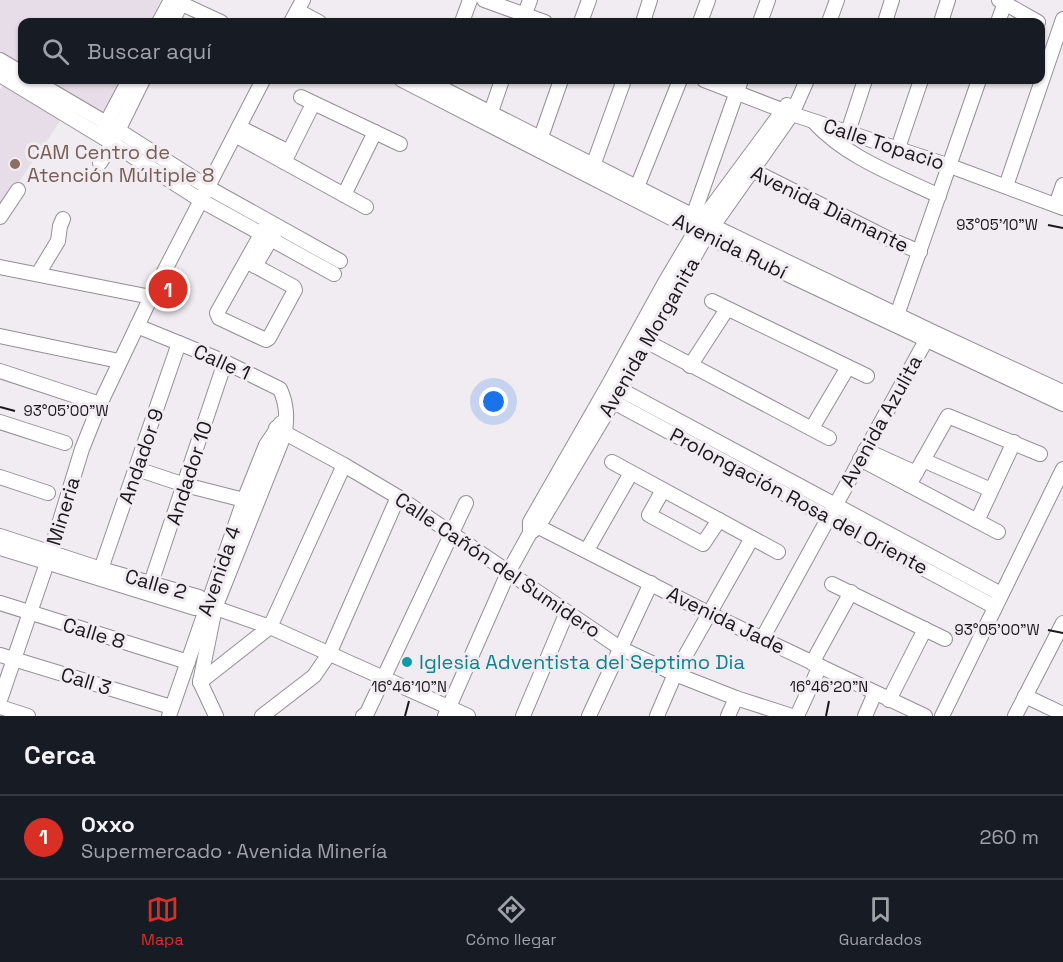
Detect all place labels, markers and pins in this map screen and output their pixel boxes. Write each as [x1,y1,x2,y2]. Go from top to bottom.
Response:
place label: CAM Centro de Atención Múltiple 8 [27,139,215,188]
marker: CAM Centro de Atención Múltiple 8 [8,157,22,171]
pin: 1 [148,266,188,312]
place label: Iglesia Adventista del Septimo Dia [419,649,745,675]
marker: Iglesia Adventista del Septimo Dia [400,655,414,669]

